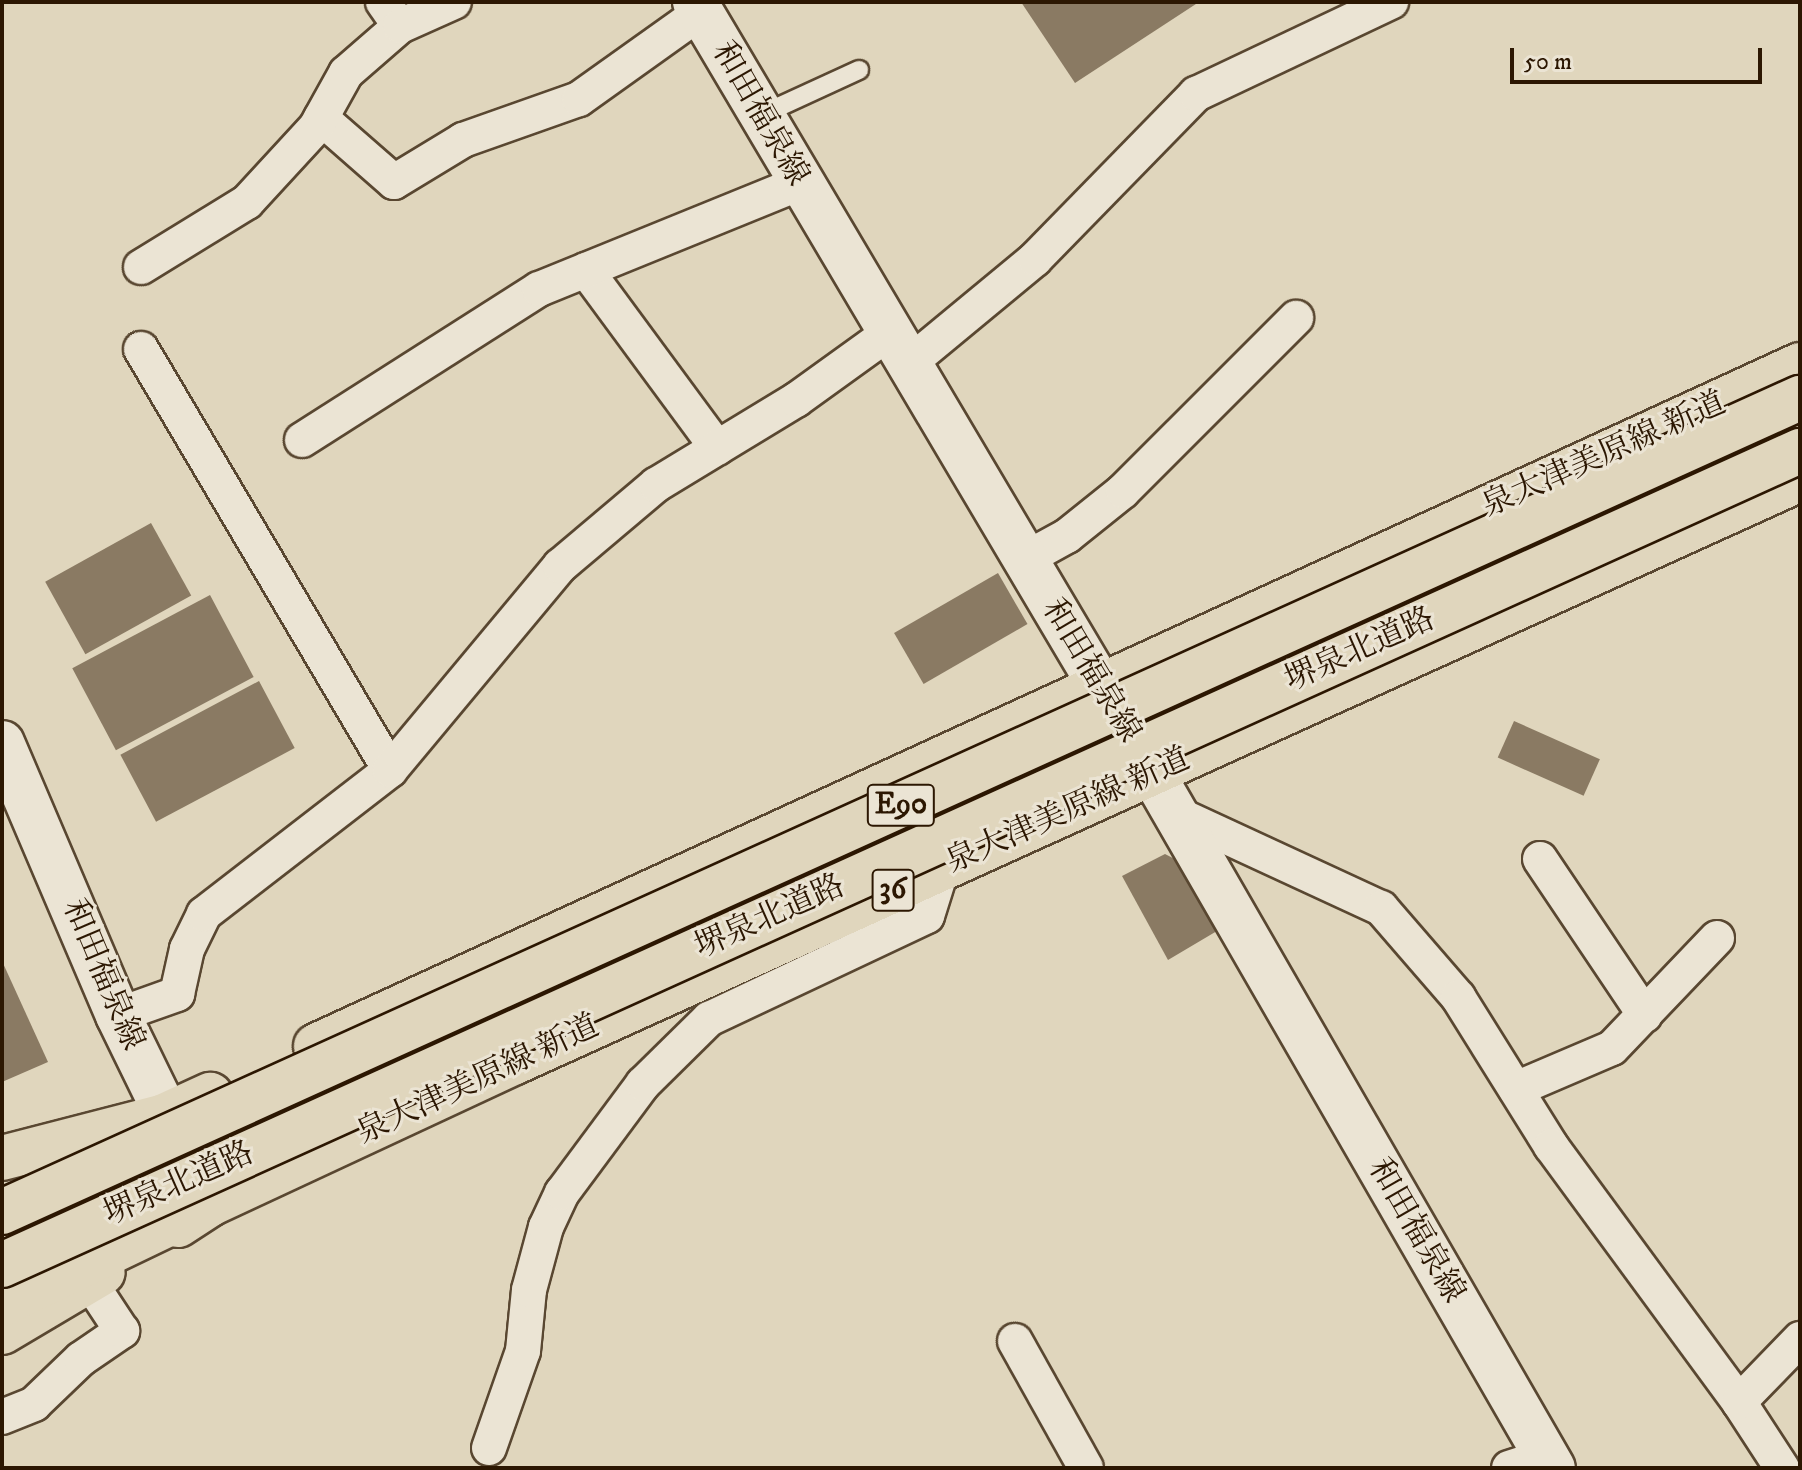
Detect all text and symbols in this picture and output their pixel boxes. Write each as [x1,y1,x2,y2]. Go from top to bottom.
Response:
scale bar [1514,32,1766,82]
street label: 和田福泉線 [703,35,817,193]
text: 50 m [1524,47,1572,77]
street label: 泉大津美原線 新道 [1476,384,1732,526]
street label: 和田福泉線 [1033,593,1149,749]
street label: 堺泉北道路 [1279,600,1441,700]
street label: 泉大津美原線 新道 [940,740,1196,882]
road number: E90 [865,779,937,831]
road number: 36 [871,864,915,916]
street label: 堺泉北道路 [689,867,851,967]
street label: 和田福泉線 [54,894,152,1056]
street label: 泉大津美原線 新道 [351,1007,605,1153]
street label: 堺泉北道路 [98,1134,260,1234]
street label: 和田福泉線 [1359,1152,1473,1310]

